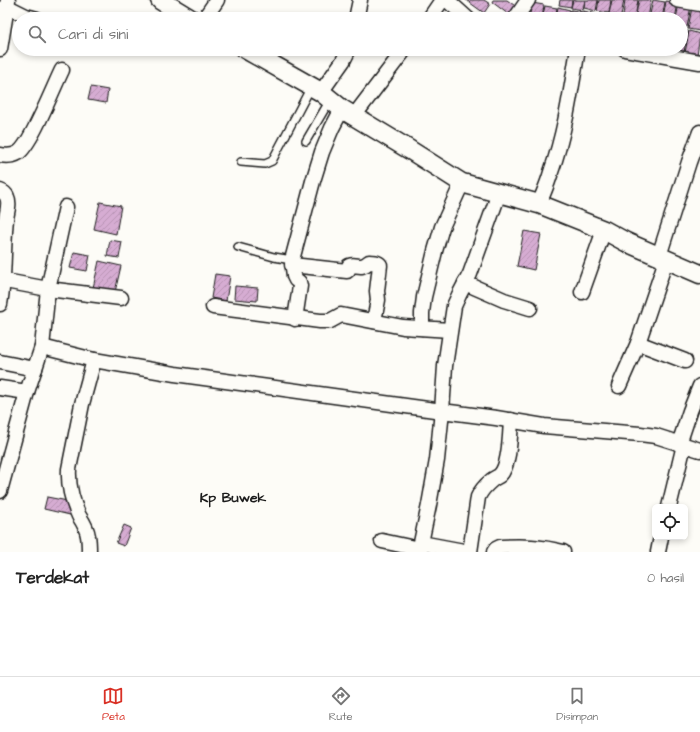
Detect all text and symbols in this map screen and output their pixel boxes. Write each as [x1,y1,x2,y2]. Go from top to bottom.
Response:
search box [12,12,688,56]
icon: search [26,23,48,45]
text: Cari di sini [58,24,128,45]
district label: Kp Buwek [200,488,267,508]
map controls [652,504,688,540]
button: locate [652,504,688,540]
text: Terdekat [16,566,89,590]
text: 0 hasil [647,569,684,587]
tab: Peta [102,685,125,724]
tab: Rute [329,685,353,724]
tab: Disimpan [556,685,598,724]

